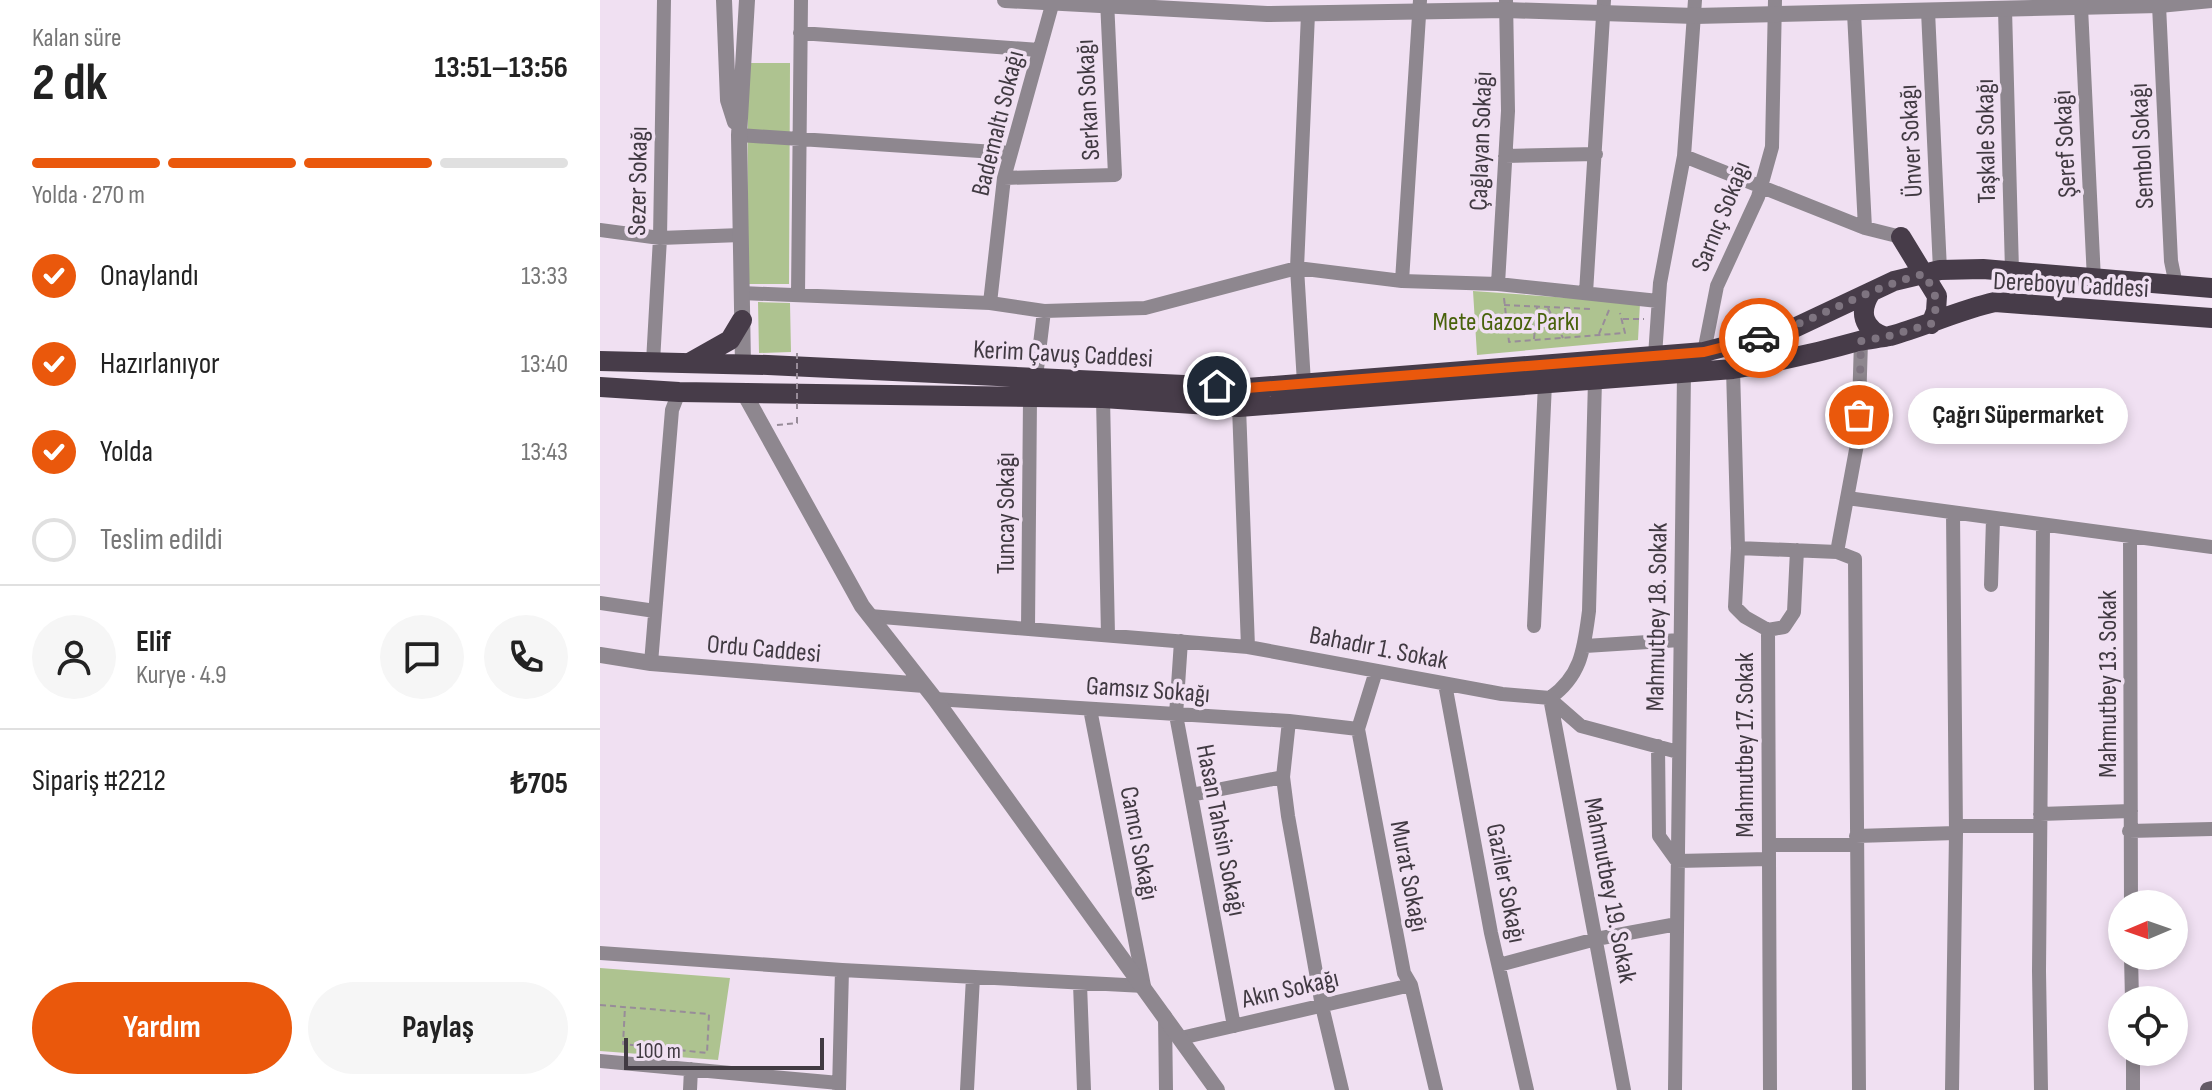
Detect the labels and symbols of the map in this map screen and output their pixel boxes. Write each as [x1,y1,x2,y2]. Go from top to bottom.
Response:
street label: Serkan Sokağı [1070,39,1107,161]
street label: Bademaltı Sokağı [965,48,1031,199]
street label: Çağlayan Sokağı [1464,71,1499,211]
street label: Taşkale Sokağı [1970,78,2003,204]
street label: Sembol Sokağı [2124,82,2161,210]
street label: Ünver Sokağı [1893,84,1930,198]
street label: Şeref Sokağı [2047,89,2084,199]
street label: Sezer Sokağı [622,126,655,236]
street label: Sarnıç Sokağı [1685,157,1758,276]
street label: Dereboyu Caddesi [1992,266,2149,305]
courier [1719,298,1799,378]
park label: Mete Gazoz Parkı [1433,307,1579,338]
street label: Kerim Çavuş Caddesi [972,334,1153,375]
pin [1183,352,1251,420]
pin [1825,381,1893,449]
callout: Çağrı Süpermarket [1907,387,2127,443]
street label: Tuncay Sokağı [991,452,1022,574]
street label: Mahmutbey 18. Sokak [1640,522,1675,712]
street label: Mahmutbey 13. Sokak [2093,590,2124,778]
street label: Bahadır 1. Sokak [1307,620,1451,677]
street label: Ordu Caddesi [706,629,822,670]
street label: Mahmutbey 17. Sokak [1730,652,1761,838]
street label: Gamsız Sokağı [1085,671,1211,710]
street label: Hasan Tahsin Sokağı [1189,742,1252,919]
street label: Camcı Sokağı [1112,784,1165,903]
street label: Mahmutbey 19. Sokak [1576,795,1643,986]
street label: Murat Sokağı [1383,818,1434,934]
street label: Gaziler Sokağı [1479,821,1532,946]
north arrow [2108,890,2188,970]
street label: Akın Sokağı [1238,963,1342,1016]
scale bar [624,1034,824,1070]

